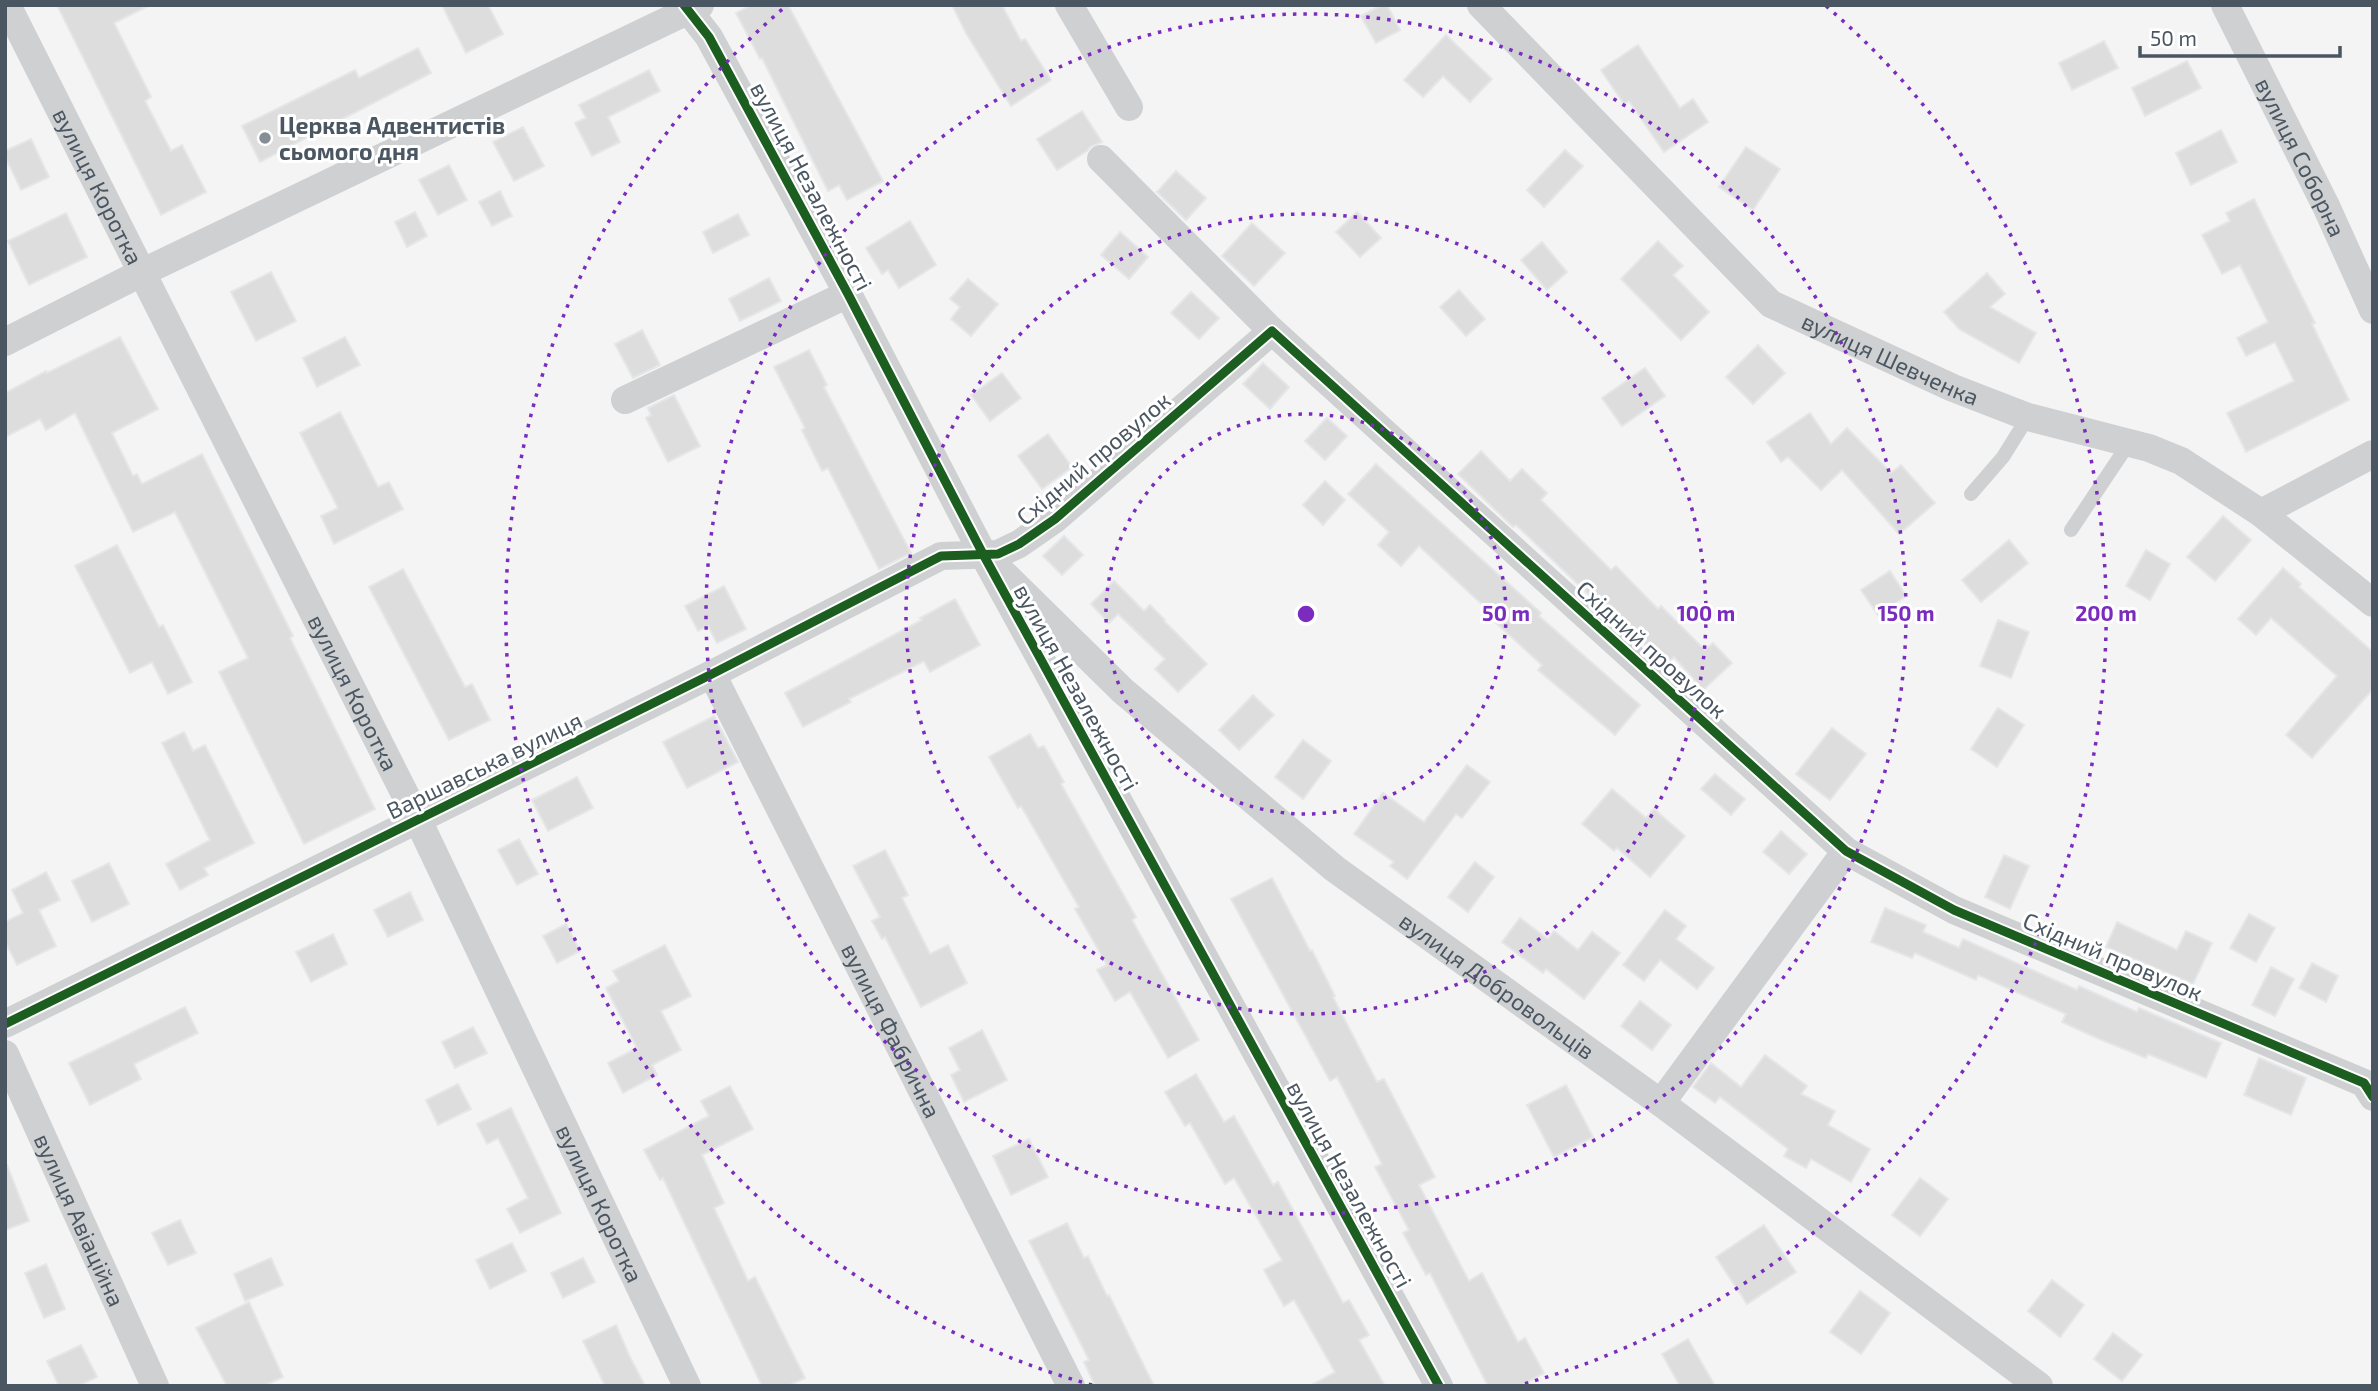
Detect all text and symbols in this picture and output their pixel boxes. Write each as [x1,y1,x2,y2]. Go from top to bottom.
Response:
scale bar [2140,14,2340,58]
text: 50 m [2150,25,2197,50]
street label: вулиця Соборна [2250,73,2352,241]
street label: вулиця Незалежності [744,77,879,295]
street label: вулиця Коротка [47,103,149,269]
place label: Церква Адвентистів сьомого дня [279,111,505,165]
marker: Церква Адвентистів сьомого дня [257,130,273,146]
street label: вулиця Шевченка [1798,306,1983,411]
street label: Східний провулок [1010,385,1176,531]
street label: Східний провулок [1570,574,1733,724]
street label: вулиця Незалежності [1008,579,1145,796]
text: 50 m [1482,600,1530,625]
text: 100 m [1677,600,1735,625]
text: 150 m [1878,600,1934,625]
text: 200 m [2075,600,2137,625]
centre of rings [1294,602,1318,626]
street label: вулиця Коротка [303,610,405,775]
street label: Варшавська вулиця [382,705,587,825]
street label: вулиця Добровольців [1394,906,1600,1065]
street label: Східний провулок [2019,906,2207,1007]
street label: вулиця Фабрична [836,938,947,1122]
street label: вулиця Незалежності [1281,1076,1418,1293]
street label: вулиця Коротка [551,1120,650,1287]
street label: вулиця Авіаційна [29,1129,131,1311]

